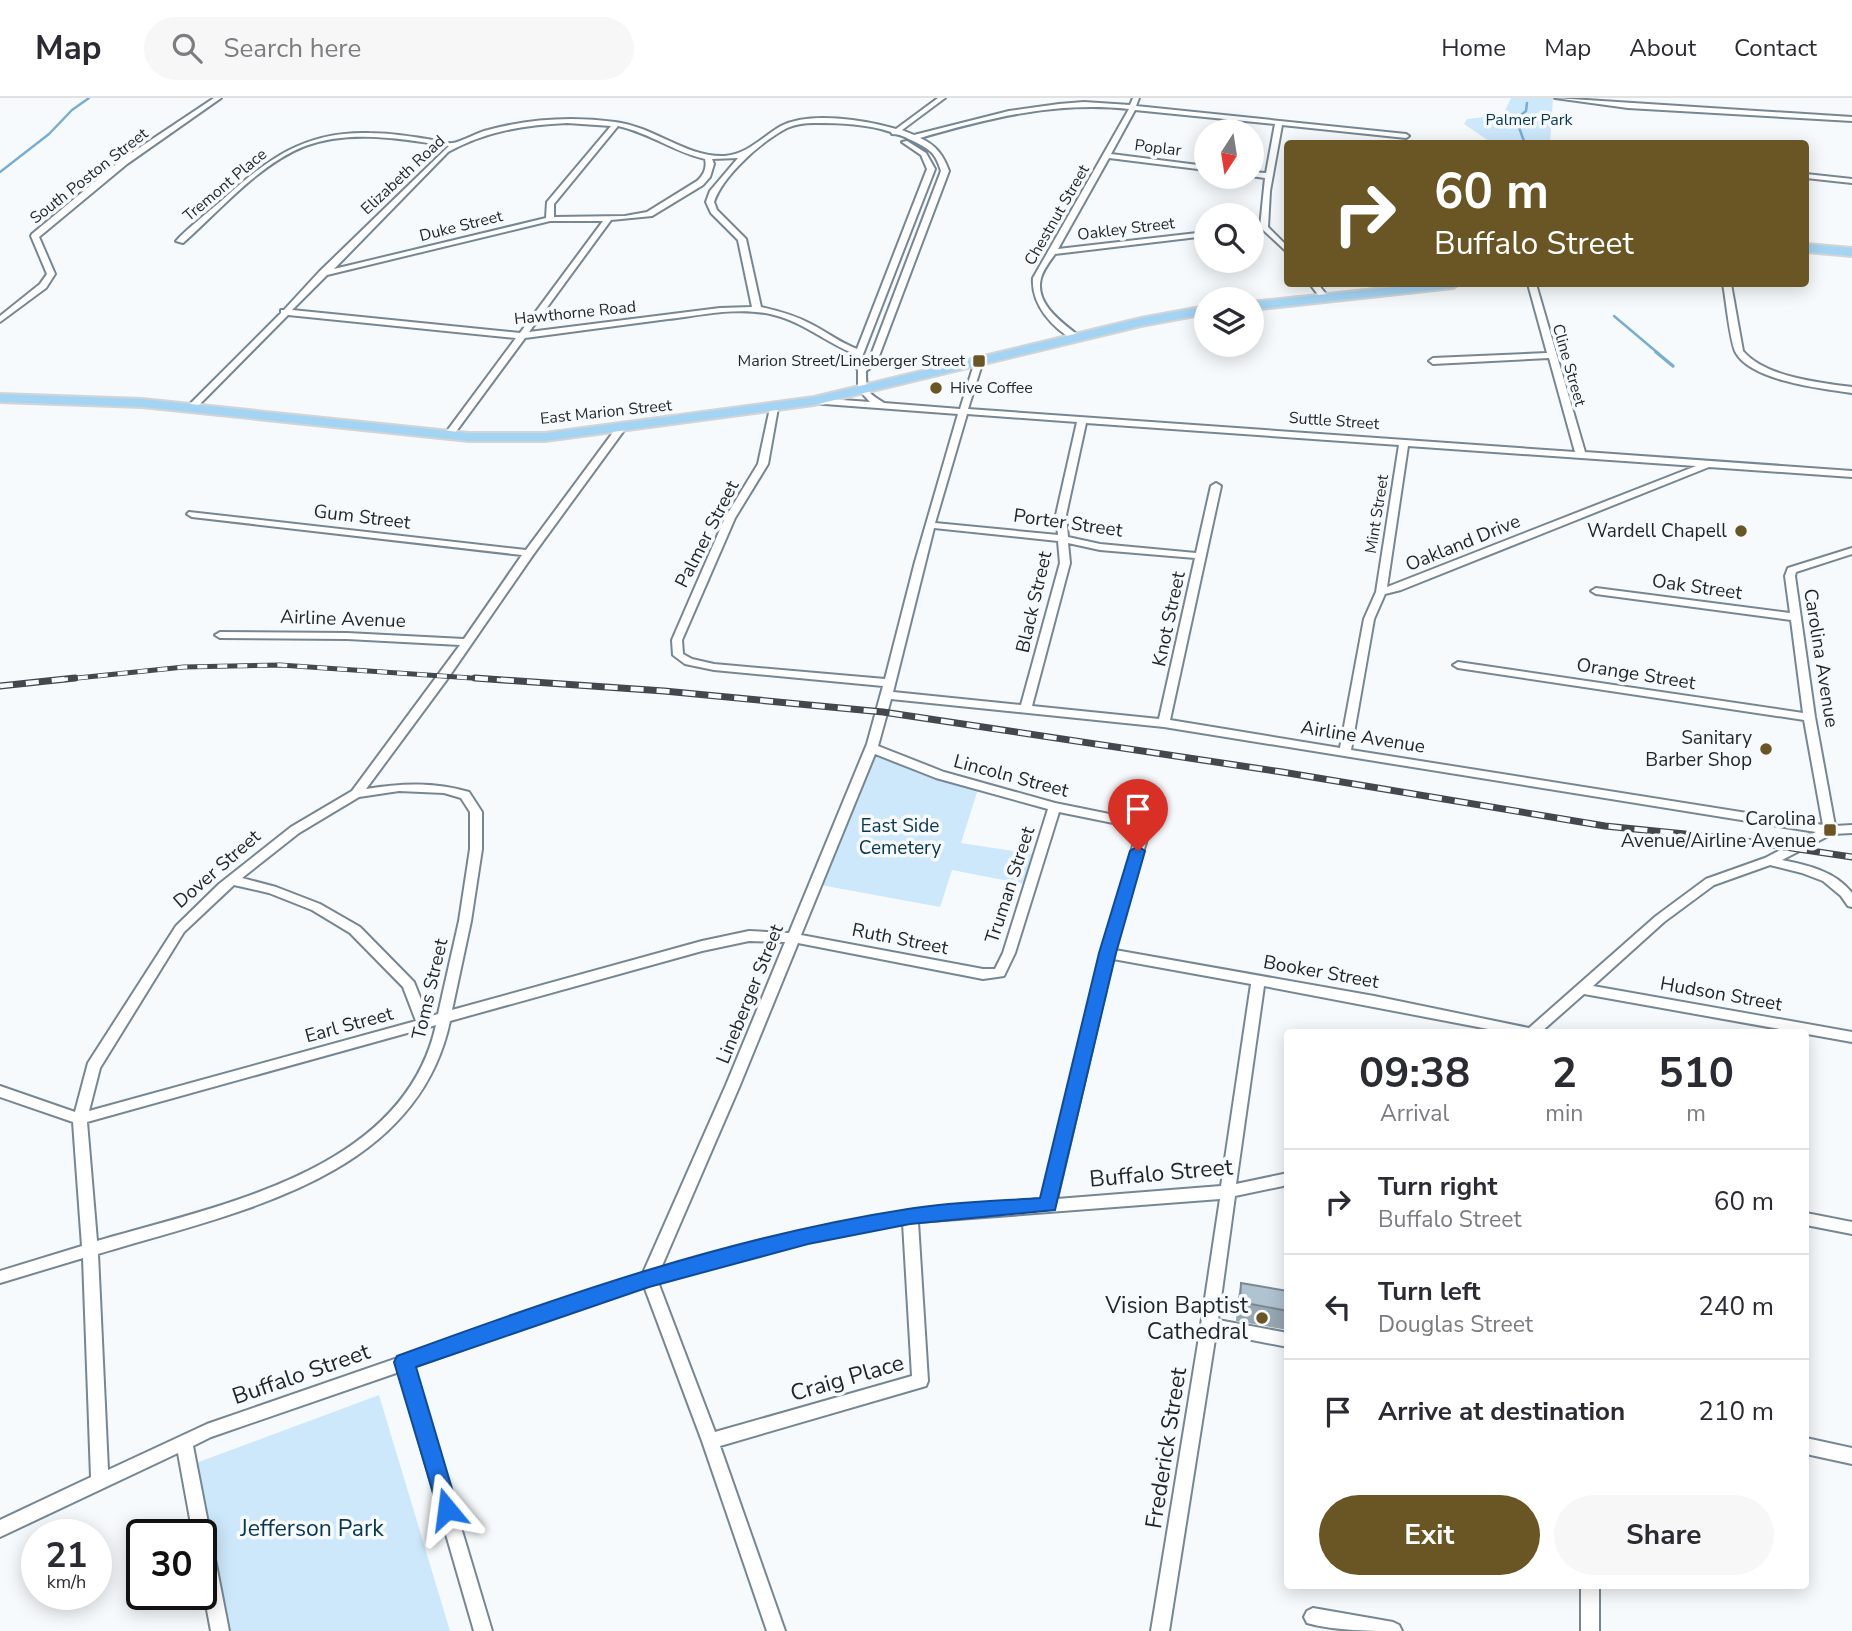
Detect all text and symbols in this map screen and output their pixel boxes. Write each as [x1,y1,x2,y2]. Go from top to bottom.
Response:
search box [144,17,634,80]
text: Map [35,26,102,71]
icon: search [168,29,206,67]
text: Search here [224,31,361,66]
text: Home [1441,32,1506,64]
text: Map [1544,32,1591,64]
text: About [1629,32,1696,64]
text: Contact [1734,32,1817,64]
park label: Palmer Park [1486,109,1573,131]
north arrow [1194,119,1264,189]
map controls [1194,119,1264,357]
street label: South Poston Street [25,123,153,229]
street label: Elizabeth Road [356,130,450,220]
street label: Poplar [1133,134,1183,162]
street label: Tremont Place [178,143,272,227]
text: 60 m [1434,158,1549,225]
street label: Chestnut Street [1019,160,1095,269]
icon: right [1319,168,1410,259]
button: search [1194,203,1264,273]
street label: Duke Street [417,205,505,247]
street label: Oakley Street [1076,212,1176,246]
text: Buffalo Street [1434,222,1634,265]
button: layers [1194,287,1264,357]
street label: Hawthorne Road [513,296,637,330]
street label: Cline Street [1547,321,1591,409]
place label: Marion Street/Lineberger Street [737,350,965,372]
marker: Marion Street/Lineberger Street [971,353,987,369]
place label: Hive Coffee [950,377,1033,399]
marker: Hive Coffee [928,380,944,396]
street label: East Marion Street [539,394,673,430]
street label: Suttle Street [1288,407,1380,435]
street label: Mint Street [1360,472,1394,555]
street label: Palmer Street [669,476,745,592]
street label: Gum Street [312,498,412,536]
street label: Porter Street [1012,502,1124,544]
street label: Oakland Drive [1402,508,1524,578]
place label: Wardell Chapell [1587,518,1727,544]
marker: Wardell Chapell [1733,523,1749,539]
street label: Black Street [1010,548,1058,655]
street label: Oak Street [1650,568,1744,606]
street label: Knot Street [1146,569,1192,669]
street label: Carolina Avenue [1797,587,1845,729]
street label: Airline Avenue [280,604,406,634]
street label: Orange Street [1575,652,1698,696]
street label: Airline Avenue [1299,714,1427,760]
place label: Sanitary Barber Shop [1645,725,1752,773]
marker: Sanitary Barber Shop [1758,741,1774,757]
street label: Lincoln Street [951,748,1072,804]
pin [1108,779,1168,851]
icon: arrive [1119,790,1157,828]
place label: Carolina Avenue/Airline Avenue [1621,806,1816,854]
park label: East Side Cemetery [859,813,941,861]
marker: Carolina Avenue/Airline Avenue [1822,822,1838,838]
street label: Truman Street [979,823,1041,947]
street label: Dover Street [168,824,266,914]
street label: Ruth Street [850,917,951,961]
street label: Lineberger Street [710,920,790,1068]
street label: Toms Street [406,936,454,1042]
street label: Booker Street [1261,949,1381,995]
street label: Hudson Street [1658,970,1784,1018]
street label: Earl Street [302,1001,396,1049]
text: 09:38 [1359,1045,1470,1102]
text: 2 [1552,1045,1577,1102]
text: 510 [1658,1045,1734,1102]
text: Arrival [1380,1098,1449,1129]
text: min [1545,1098,1583,1129]
text: m [1686,1098,1706,1129]
street label: Buffalo Street [1088,1151,1235,1195]
text: Turn right [1378,1169,1497,1204]
icon: right [1319,1183,1357,1221]
text: 60 m [1714,1184,1774,1219]
text: Buffalo Street [1378,1204,1522,1235]
text: Turn left [1378,1274,1481,1309]
icon: left [1319,1288,1357,1326]
text: 240 m [1698,1289,1774,1324]
place label: Vision Baptist Cathedral [1104,1290,1249,1347]
text: Douglas Street [1378,1309,1533,1340]
marker: Vision Baptist Cathedral [1254,1310,1270,1326]
street label: Buffalo Street [228,1336,375,1412]
street label: Craig Place [787,1347,907,1409]
street label: Frederick Street [1138,1364,1194,1531]
icon: arrive [1319,1393,1357,1431]
text: Arrive at destination [1378,1394,1625,1429]
text: 210 m [1698,1394,1774,1429]
position arrow [410,1472,484,1546]
button: Exit [1319,1495,1540,1575]
button: Share [1554,1495,1774,1575]
park label: Jefferson Park [239,1513,384,1544]
speed limit sign: 30 [126,1519,217,1610]
text: 21 [45,1532,88,1579]
text: km/h [47,1570,86,1594]

